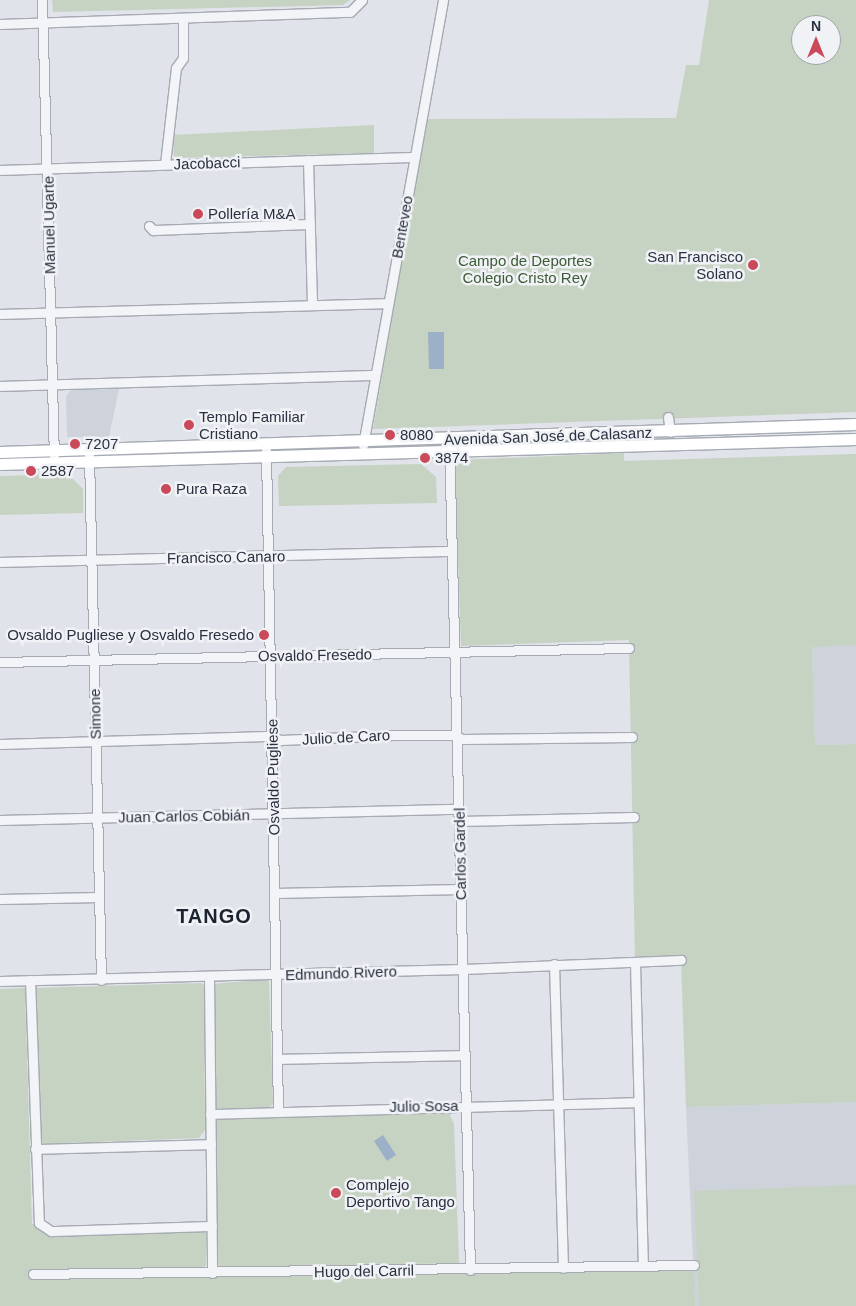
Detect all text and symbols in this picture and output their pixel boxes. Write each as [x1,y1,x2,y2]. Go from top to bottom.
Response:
north arrow [791,15,841,65]
text: N [811,18,821,34]
street label: Jacobacci [173,153,241,173]
street label: Manuel Ugarte [39,176,59,274]
street label: Benteveo [388,194,416,260]
place label: Pollería M&A [208,205,296,223]
marker: Pollería M&A [192,208,204,220]
place label: San Francisco Solano [647,247,743,282]
park label: Campo de Deportes Colegio Cristo Rey [458,251,592,286]
marker: San Francisco Solano [747,259,759,271]
place label: Templo Familiar Cristiano [199,407,305,442]
marker: Templo Familiar Cristiano [183,419,195,431]
street label: Avenida San José de Calasanz [444,423,652,449]
place label: 8080 [400,426,433,444]
marker: 8080 [384,429,396,441]
place label: 7207 [85,435,118,453]
marker: 7207 [69,438,81,450]
place label: 3874 [435,449,468,467]
marker: 3874 [419,452,431,464]
place label: 2587 [41,462,74,480]
marker: 2587 [25,465,37,477]
place label: Pura Raza [176,480,247,498]
marker: Pura Raza [160,483,172,495]
street label: Francisco Canaro [167,547,285,567]
place label: Ovsaldo Pugliese y Osvaldo Fresedo [7,626,254,644]
marker: Ovsaldo Pugliese y Osvaldo Fresedo [258,629,270,641]
street label: Osvaldo Fresedo [258,645,372,665]
street label: Simone [86,688,104,740]
street label: Osvaldo Pugliese [263,718,283,836]
street label: Julio de Caro [301,726,391,748]
street label: Juan Carlos Cobián [118,806,250,826]
street label: Carlos Gardel [450,808,470,900]
district label: TANGO [176,904,252,928]
street label: Edmundo Rivero [285,962,397,984]
street label: Julio Sosa [389,1096,459,1116]
place label: Complejo Deportivo Tango [346,1175,455,1210]
marker: Complejo Deportivo Tango [330,1187,342,1199]
street label: Hugo del Carril [314,1261,414,1281]

